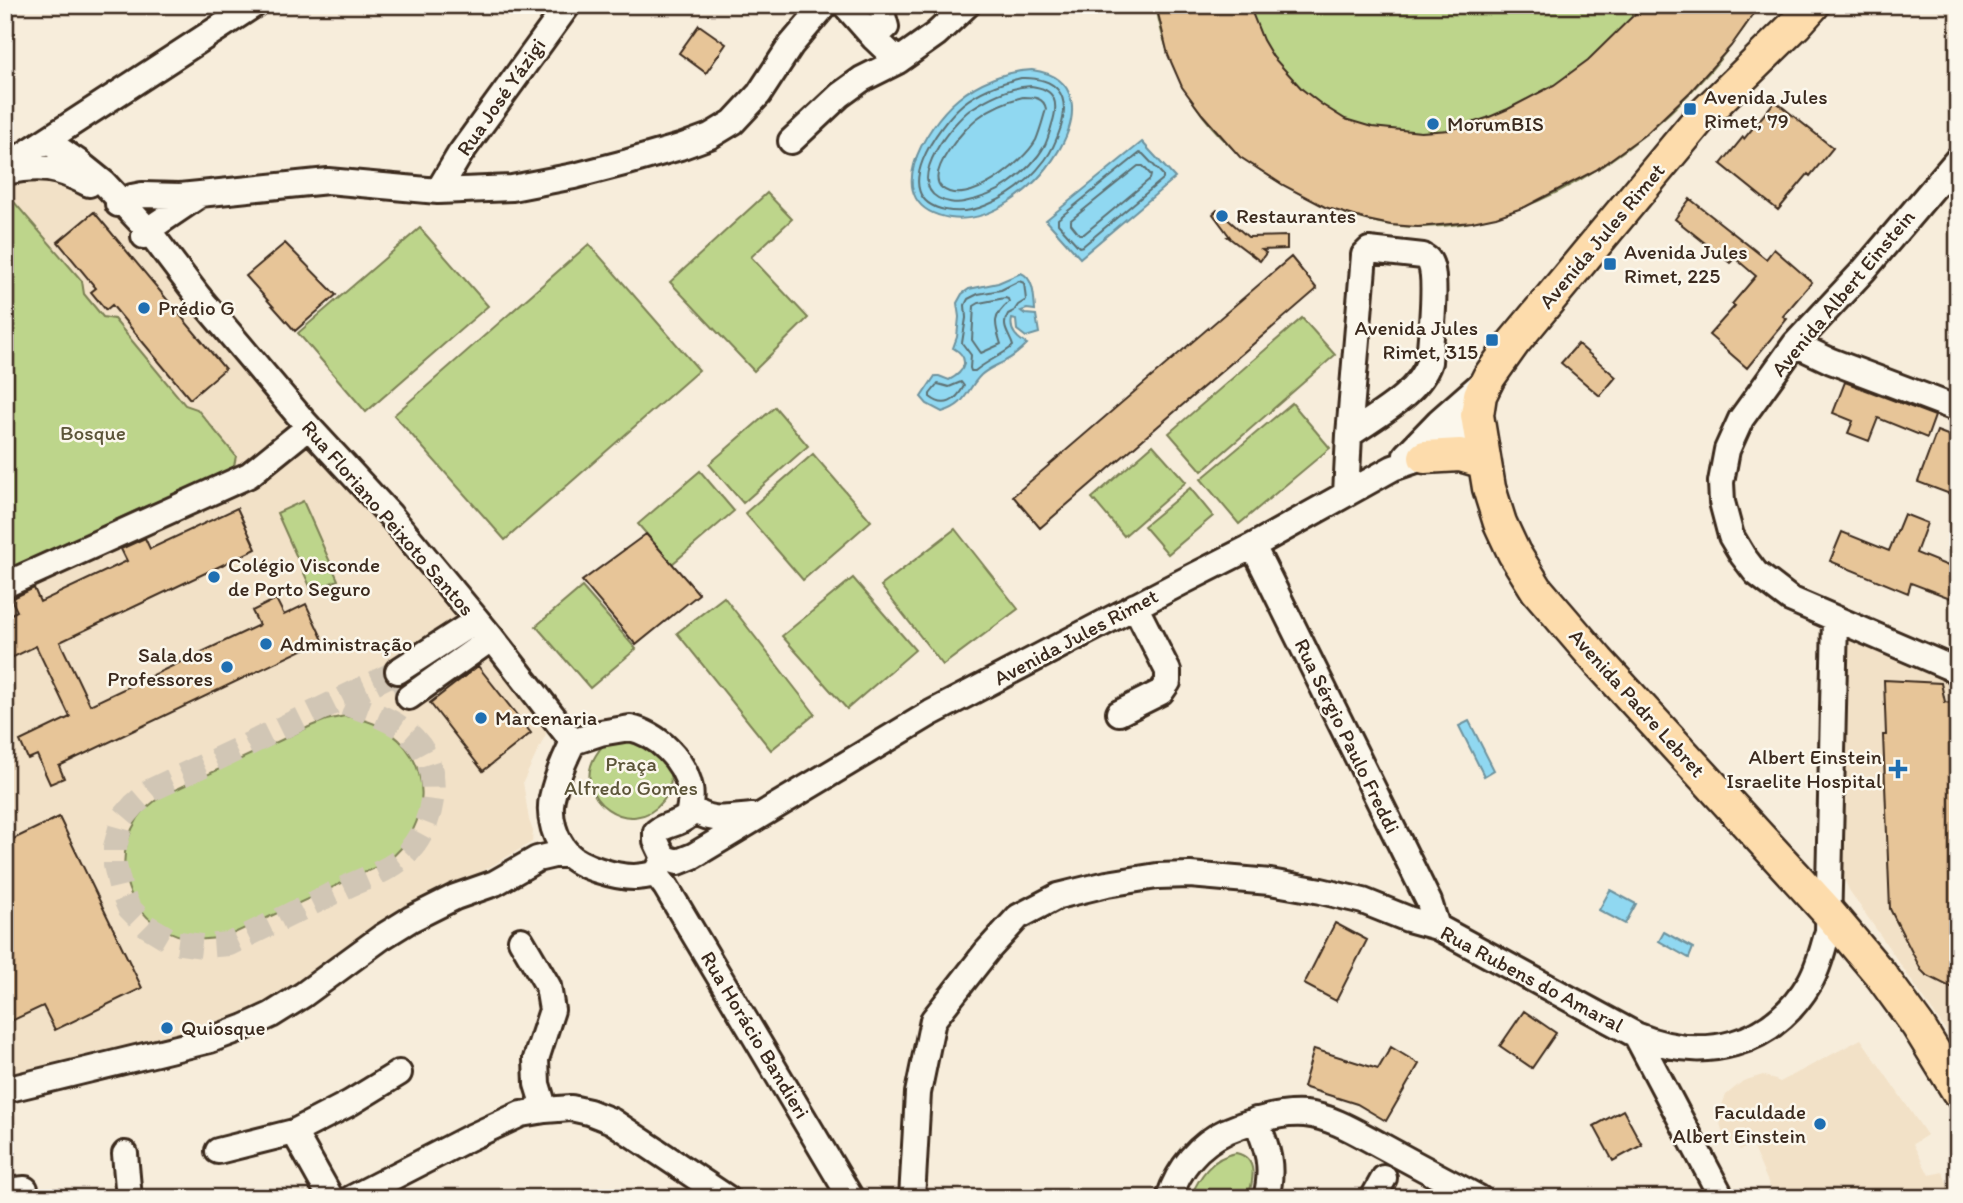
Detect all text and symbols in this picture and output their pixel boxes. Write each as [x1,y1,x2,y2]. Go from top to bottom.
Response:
street label: Rua José Yázigi [451,33,550,160]
place label: Avenida Jules Rimet, 79 [1704,84,1827,133]
marker: Avenida Jules Rimet, 79 [1682,101,1698,117]
place label: MorumBIS [1447,111,1544,136]
marker: MorumBIS [1425,116,1441,132]
street label: Avenida Jules Rimet [1533,158,1670,313]
place label: Restaurantes [1236,203,1356,228]
street label: Avenida Albert Einstein [1766,204,1920,381]
marker: Restaurantes [1214,208,1230,224]
place label: Avenida Jules Rimet, 225 [1624,239,1747,288]
marker: Avenida Jules Rimet, 225 [1602,256,1618,272]
place label: Prédio G [158,295,235,320]
marker: Prédio G [136,300,152,316]
place label: Avenida Jules Rimet, 315 [1355,315,1478,364]
marker: Avenida Jules Rimet, 315 [1484,332,1500,348]
street label: Rua Floriano Peixoto Santos [297,415,480,621]
park label: Bosque [60,420,126,445]
place label: Colégio Visconde de Porto Seguro [228,552,380,601]
marker: Colégio Visconde de Porto Seguro [206,569,222,585]
street label: Avenida Jules Rimet [989,583,1162,690]
street label: Avenida Padre Lebret [1564,623,1711,782]
place label: Administração [280,631,413,656]
street label: Rua Sérgio Paulo Freddi [1289,634,1405,837]
marker: Administração [258,636,274,652]
place label: Sala dos Professores [107,642,213,691]
marker: Sala dos Professores [219,659,235,675]
place label: Marcenaria [495,705,597,730]
marker: Marcenaria [473,710,489,726]
place label: Albert Einstein Israelite Hospital [1726,744,1882,793]
park label: Praça Alfredo Gomes [564,751,698,800]
marker: Albert Einstein Israelite Hospital [1888,759,1908,779]
street label: Rua Rubens do Amaral [1436,920,1628,1037]
street label: Rua Horácio Bandieri [696,947,815,1123]
place label: Quiosque [181,1015,266,1040]
marker: Quiosque [159,1020,175,1036]
place label: Faculdade Albert Einstein [1673,1099,1806,1148]
marker: Faculdade Albert Einstein [1812,1116,1828,1132]

